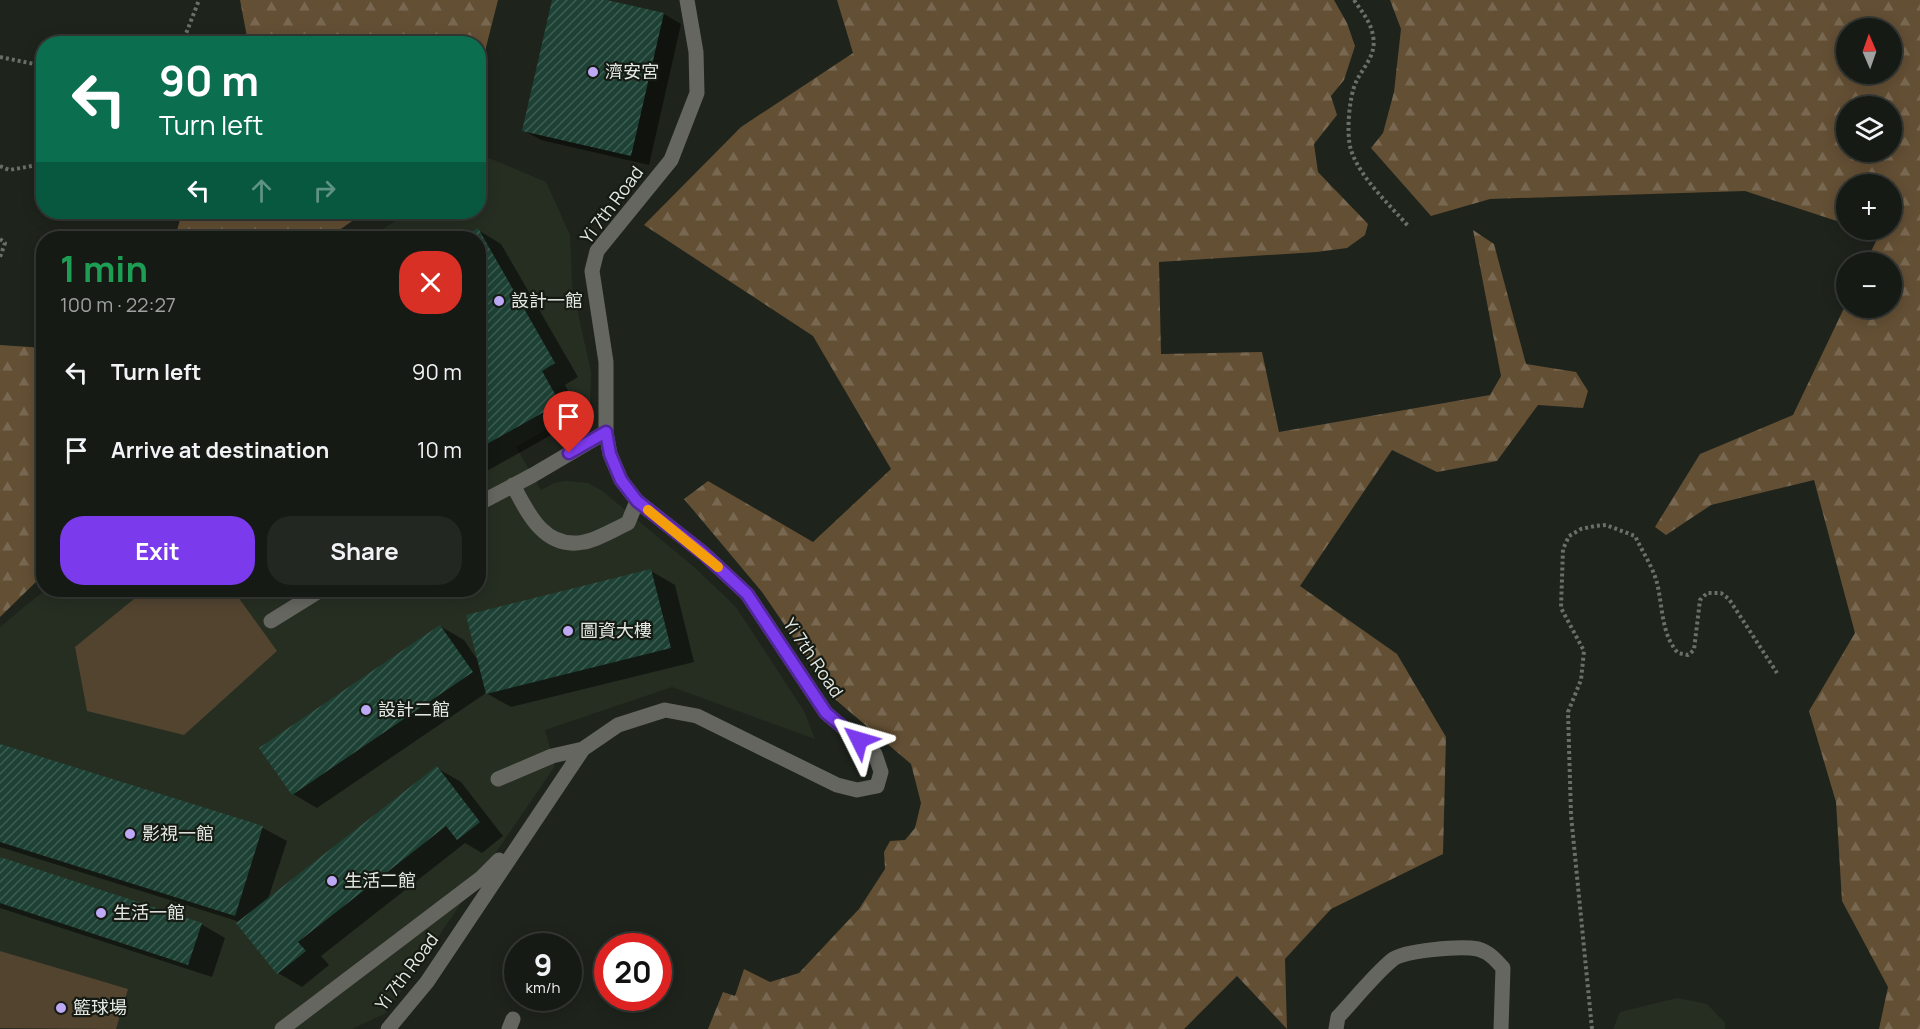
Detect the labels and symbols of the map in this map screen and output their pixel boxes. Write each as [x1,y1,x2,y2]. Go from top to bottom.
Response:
north arrow [1836,18,1902,84]
place label: 濟安宮 [605,59,659,83]
marker: 濟安宮 [586,65,600,79]
street label: Yi 7th Road [574,161,648,248]
place label: 設計一館 [511,288,583,312]
marker: 設計一館 [492,294,506,308]
pin [543,391,594,453]
street label: Yi 7th Road [778,613,849,702]
place label: 圖資大樓 [580,618,652,642]
marker: 圖資大樓 [561,624,575,638]
place label: 設計二館 [378,697,450,721]
marker: 設計二館 [359,703,373,717]
position arrow [827,708,891,772]
place label: 影視一館 [142,821,214,845]
marker: 影視一館 [123,827,137,841]
place label: 生活二館 [344,868,416,892]
marker: 生活二館 [325,874,339,888]
place label: 生活一館 [113,900,185,924]
marker: 生活一館 [94,906,108,920]
street label: Yi 7th Road [369,928,443,1015]
speed limit sign: 20 [594,933,672,1011]
place label: 籃球場 [73,995,127,1019]
marker: 籃球場 [54,1001,68,1015]

